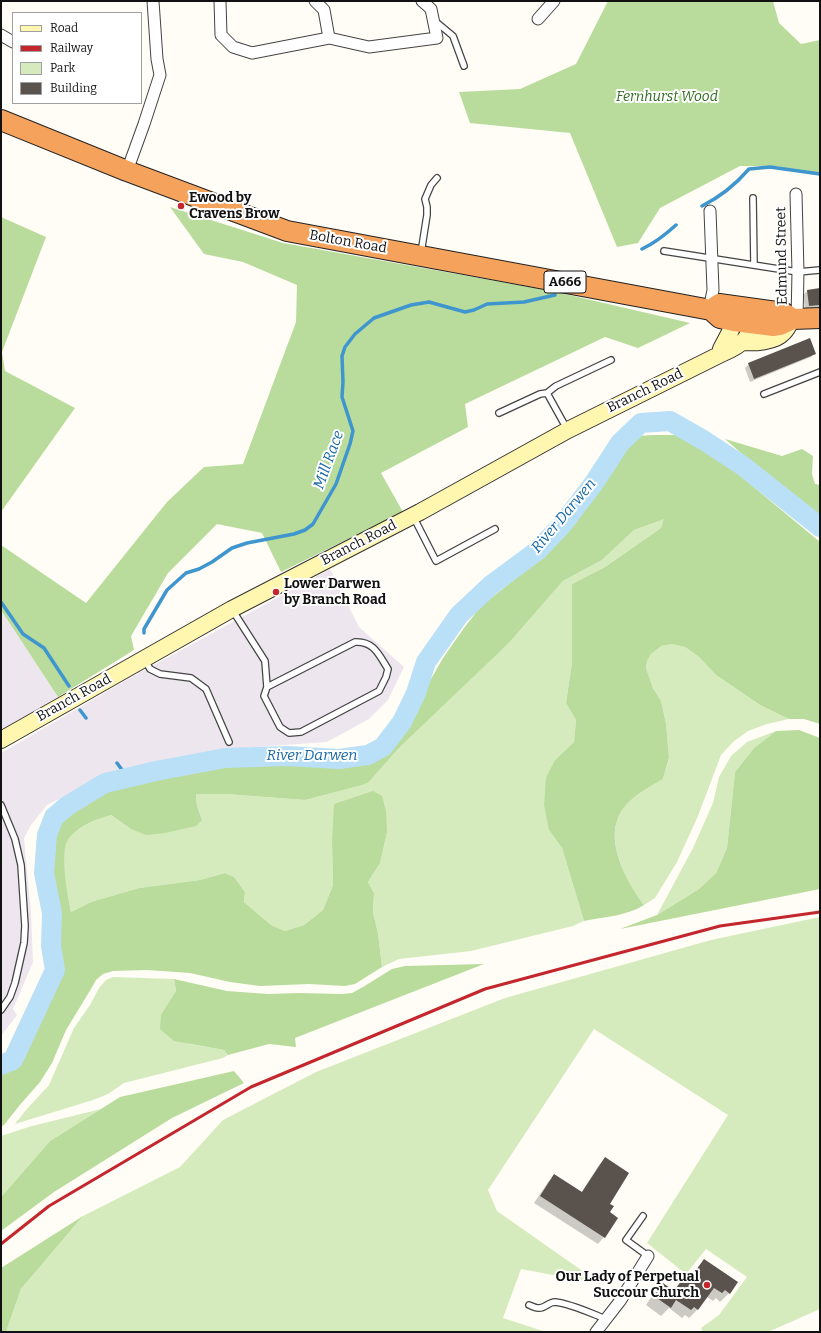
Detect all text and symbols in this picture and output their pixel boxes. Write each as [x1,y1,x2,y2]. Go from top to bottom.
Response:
legend [12,12,142,104]
text: Road [50,21,78,35]
text: Railway [50,41,93,55]
text: Park [50,61,75,75]
text: Building [50,81,97,95]
park label: Fernhurst Wood [616,89,718,105]
place label: Ewood by Cravens Brow [189,190,280,222]
marker: Ewood by Cravens Brow [176,201,186,211]
street label: Edmund Street [773,207,791,305]
street label: Bolton Road [308,227,388,257]
road number: A666 [544,271,586,293]
street label: Branch Road [604,365,686,417]
water label: Mill Race [310,428,348,492]
water label: River Darwen [528,475,600,557]
street label: Branch Road [318,517,400,569]
place label: Lower Darwen by Branch Road [284,576,386,608]
marker: Lower Darwen by Branch Road [271,587,281,597]
street label: Branch Road [34,671,114,725]
water label: River Darwen [267,747,357,765]
place label: Our Lady of Perpetual Succour Church [556,1269,699,1302]
marker: Our Lady of Perpetual Succour Church [702,1280,712,1290]

